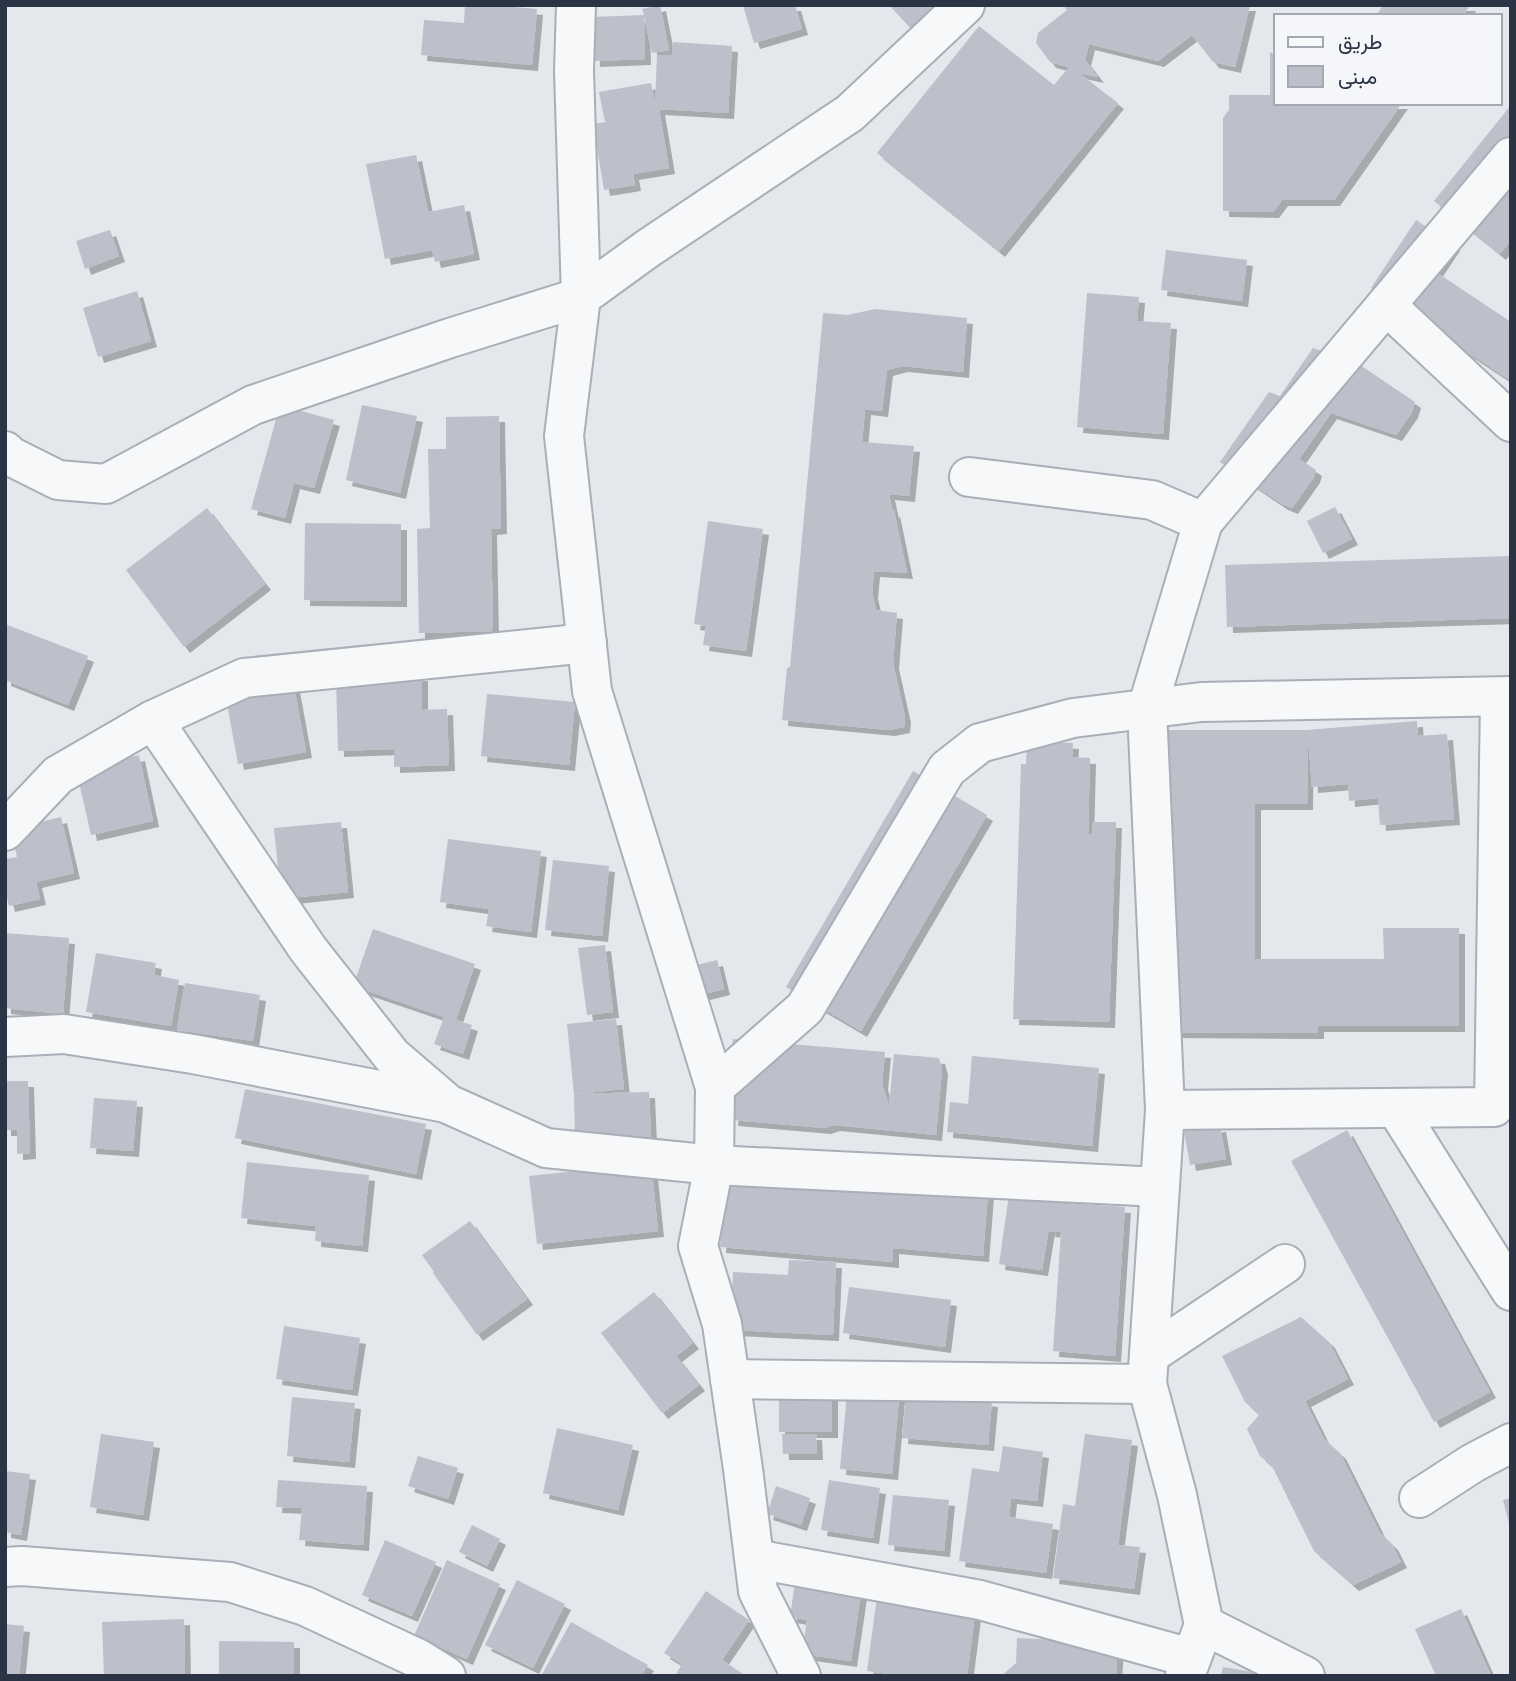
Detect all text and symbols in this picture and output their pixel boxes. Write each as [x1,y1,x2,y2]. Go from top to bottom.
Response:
legend [1274,14,1502,105]
text: طريق [1338,27,1383,55]
text: مبنى [1338,62,1377,90]

